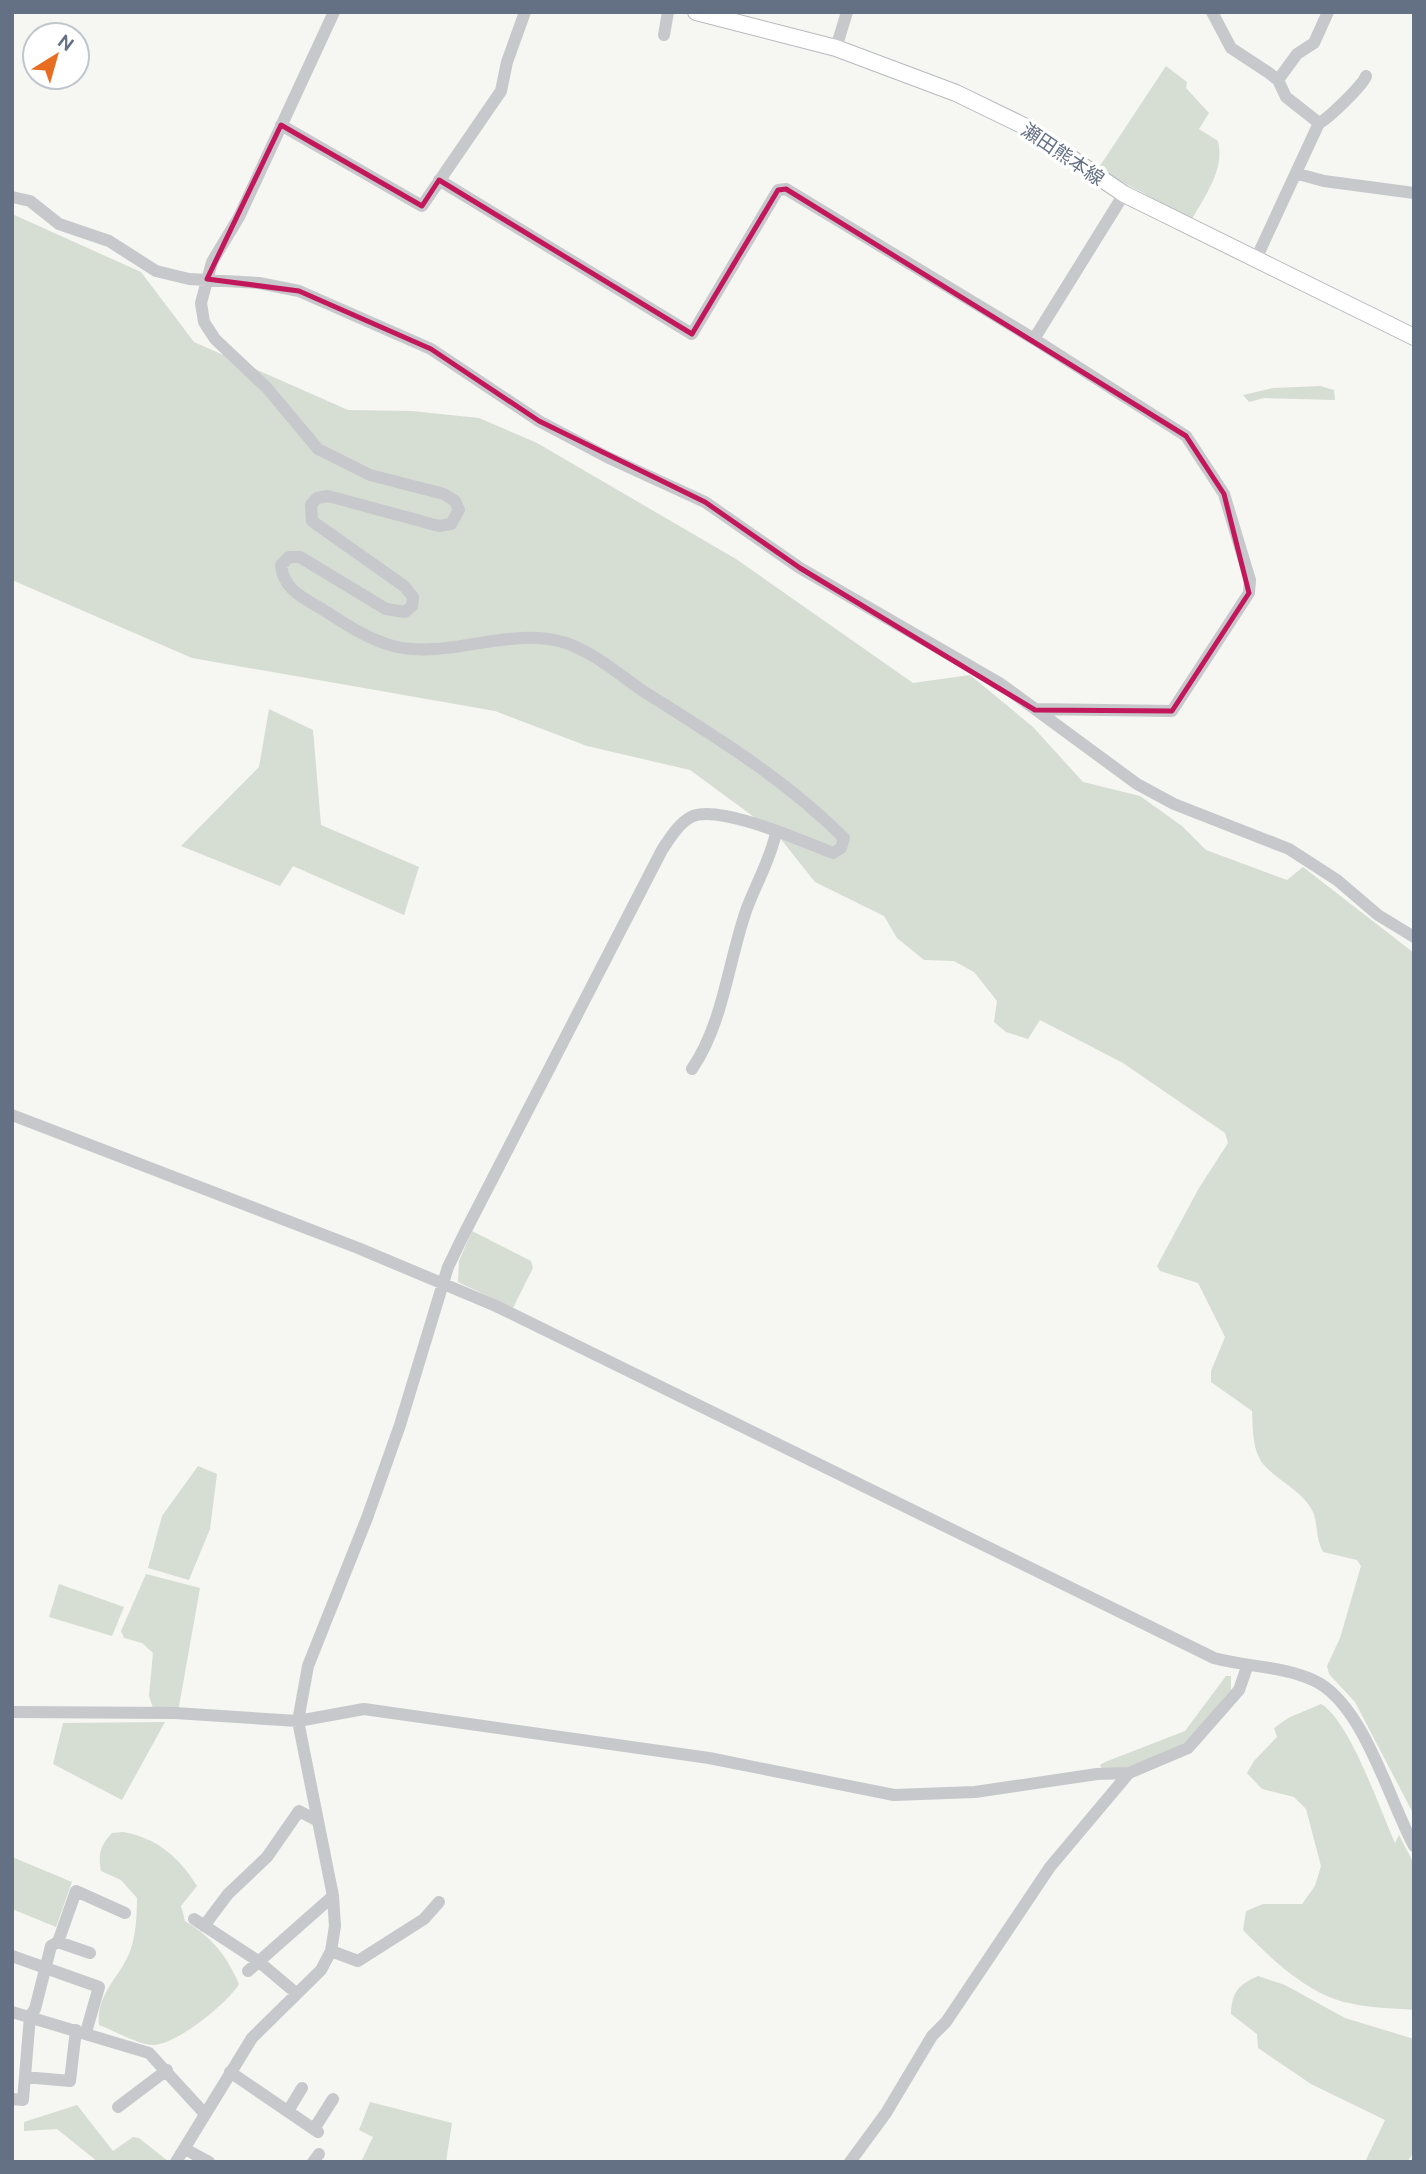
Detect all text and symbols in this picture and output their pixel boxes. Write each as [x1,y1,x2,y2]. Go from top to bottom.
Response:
north arrow [21,21,91,91]
text: N [54,29,79,55]
street label: 瀬田熊本線 [1017,118,1109,190]

